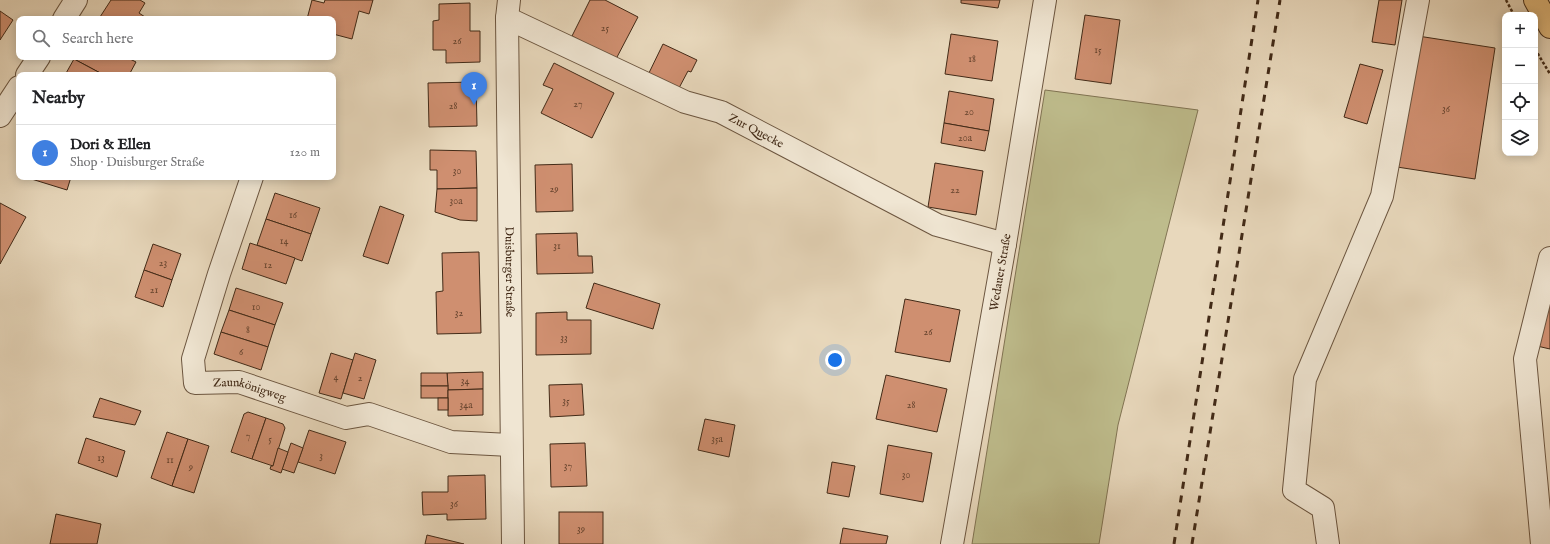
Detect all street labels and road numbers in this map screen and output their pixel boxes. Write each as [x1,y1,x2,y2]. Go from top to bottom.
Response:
street label: Zur Quecke [726,110,787,152]
street label: Duisburger Straße [501,226,517,318]
street label: Wedauer Straße [986,232,1015,312]
street label: Zaunkönigweg [213,375,288,405]

